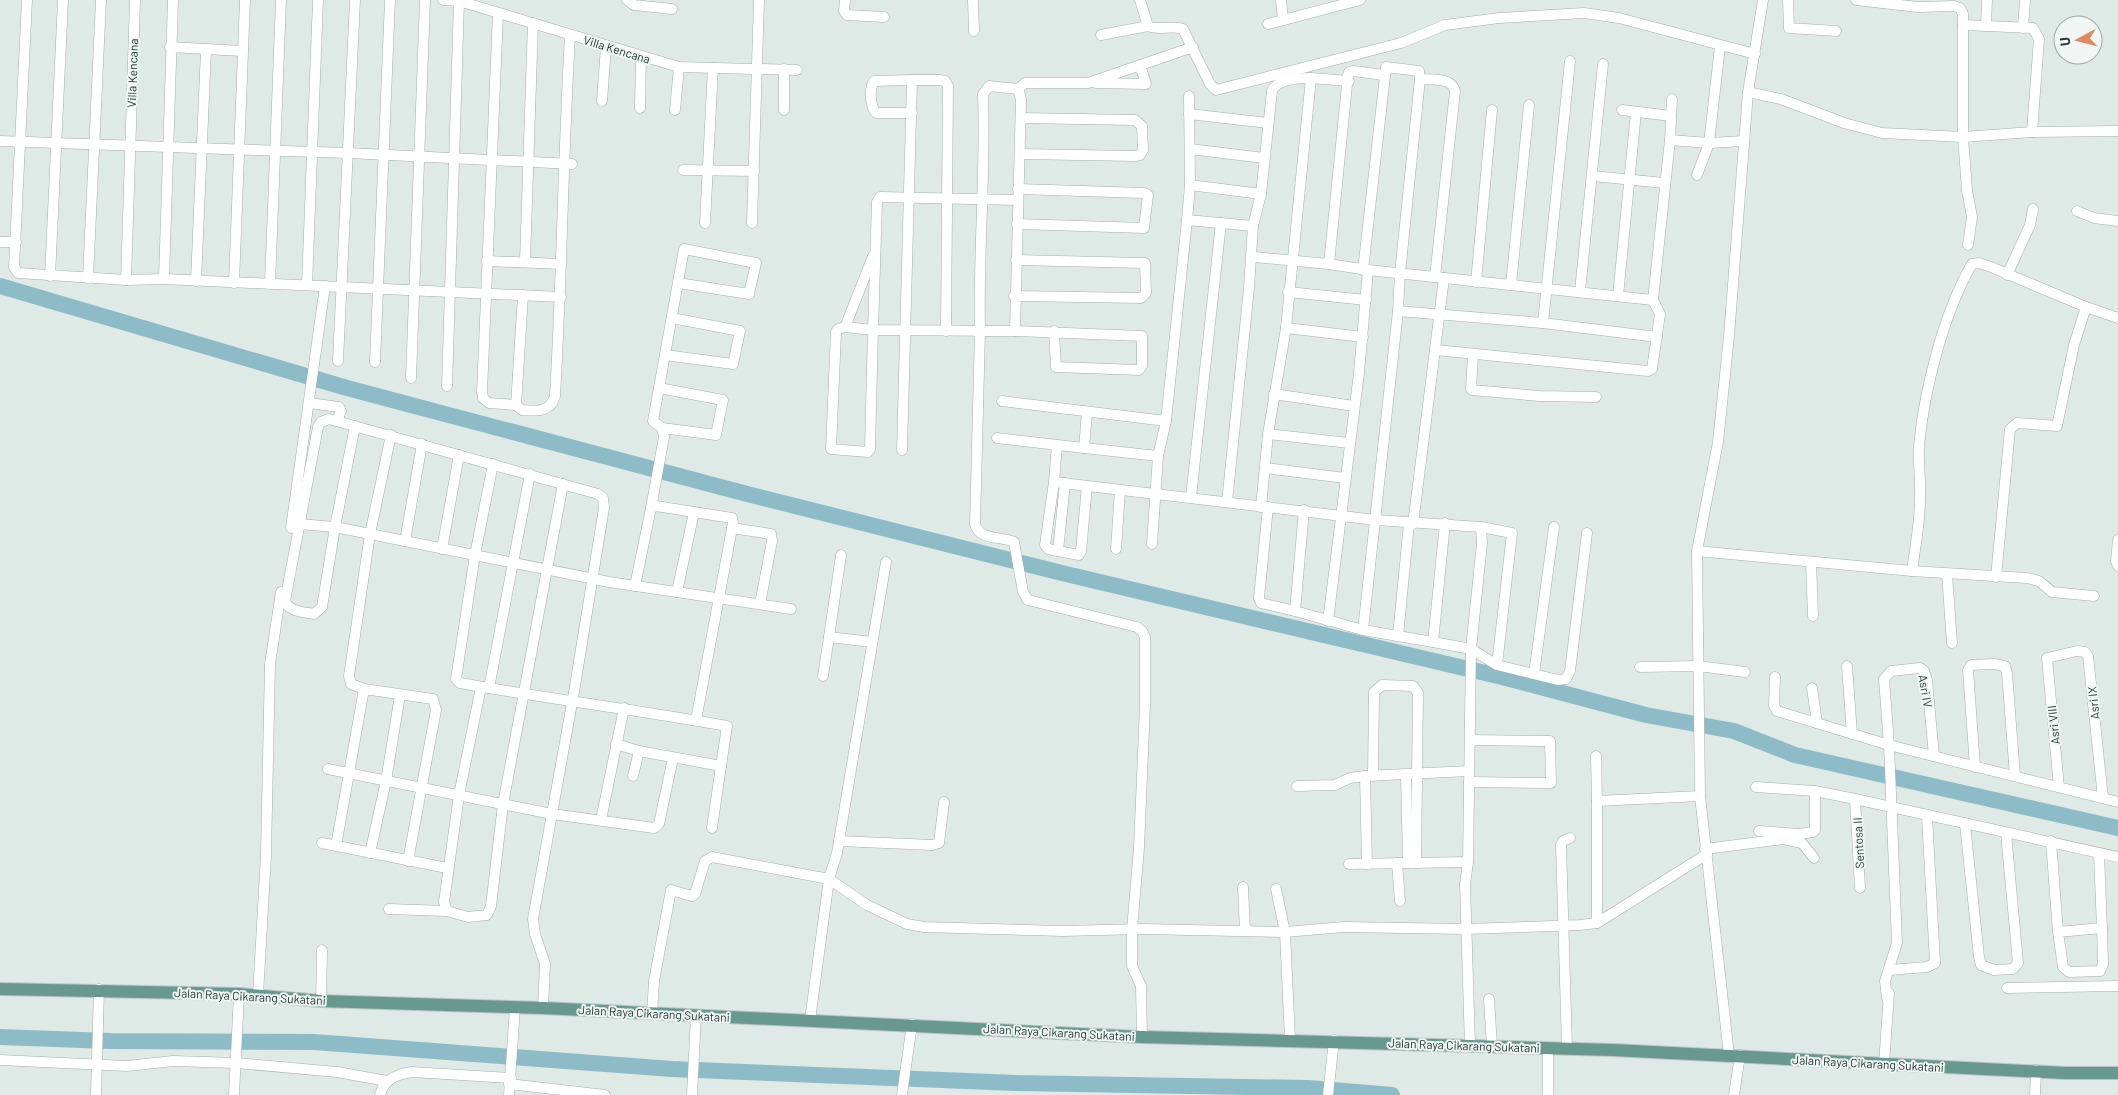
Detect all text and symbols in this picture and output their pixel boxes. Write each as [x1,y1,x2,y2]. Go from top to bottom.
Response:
north arrow [2053,15,2103,65]
street label: Villa Kencana [582,32,652,66]
text: U [2056,36,2074,47]
street label: Villa Kencana [124,38,140,108]
street label: Asri IV [1916,674,1936,708]
street label: Asri IX [2084,686,2102,720]
street label: Asri VIII [2044,705,2062,745]
street label: Sentosa II [1850,817,1866,869]
street label: Jalan Raya Cikarang Sukatani [174,985,326,1007]
street label: Jalan Raya Cikarang Sukatani [578,1002,730,1024]
street label: Jalan Raya Cikarang Sukatani [983,1021,1135,1043]
street label: Jalan Raya Cikarang Sukatani [1388,1035,1540,1055]
street label: Jalan Raya Cikarang Sukatani [1792,1052,1944,1074]

